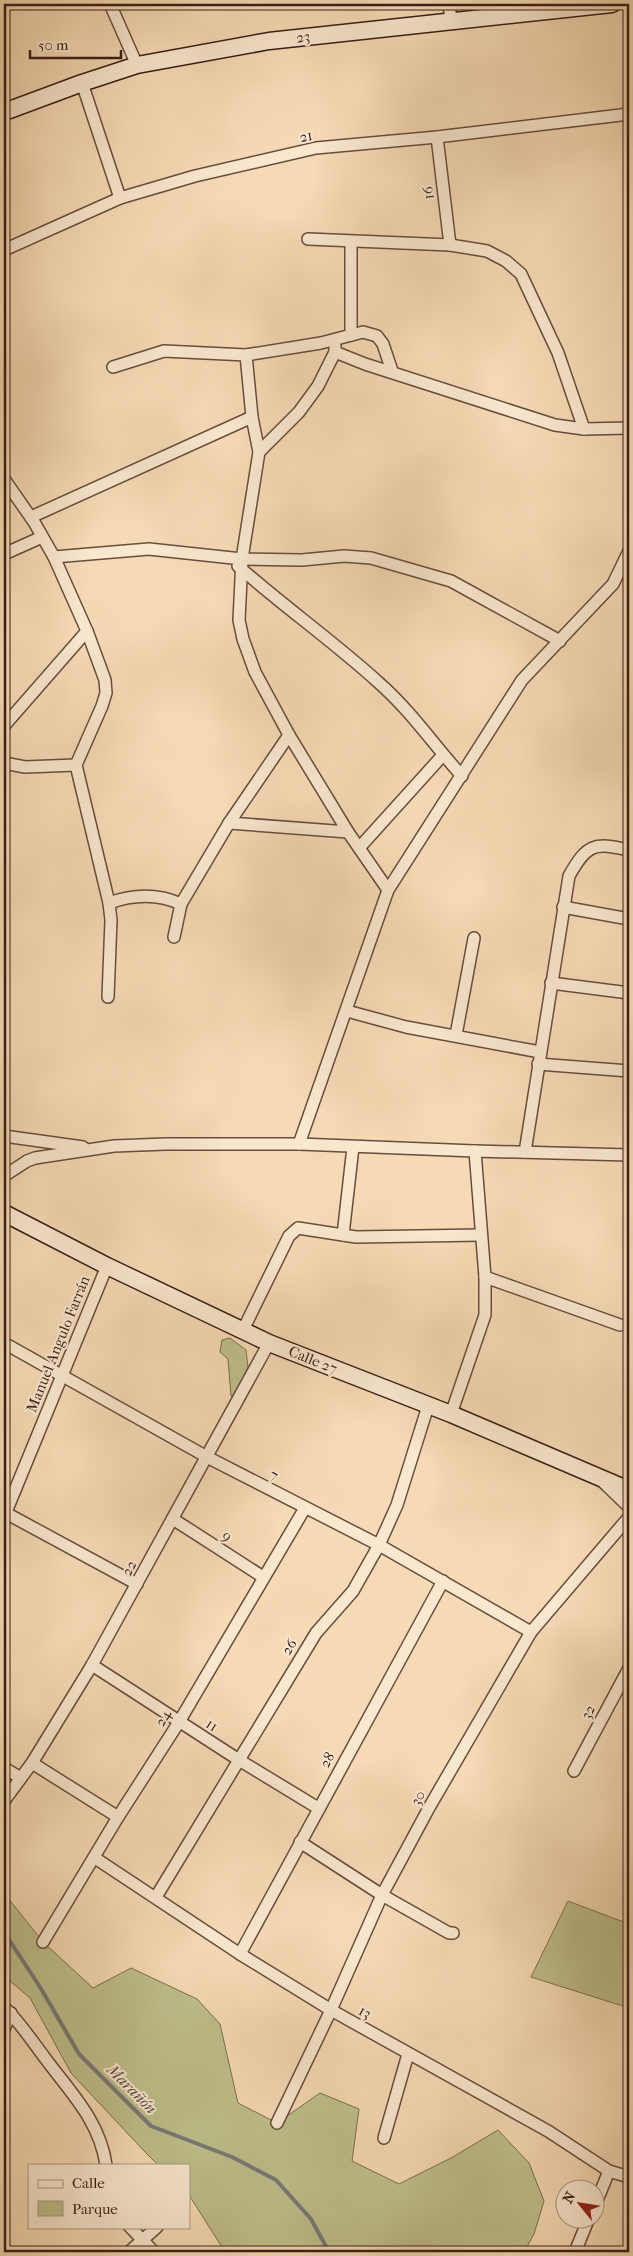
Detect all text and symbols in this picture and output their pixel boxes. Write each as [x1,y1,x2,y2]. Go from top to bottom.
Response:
street label: 23 [295,27,311,47]
scale bar [30,28,121,60]
text: 50 m [38,36,69,54]
street label: 21 [298,126,314,146]
street label: 16 [418,184,438,201]
street label: Manuel Angulo Farrán [22,1273,94,1415]
street label: Calle 27 [286,1342,340,1378]
street label: 7 [267,1465,281,1485]
street label: 9 [219,1526,235,1546]
street label: 22 [117,1557,141,1579]
street label: 26 [277,1635,301,1658]
street label: 32 [577,1701,599,1722]
street label: 24 [151,1705,176,1730]
street label: 11 [203,1715,221,1735]
street label: 28 [315,1749,339,1771]
street label: 30 [407,1787,429,1809]
street label: 13 [356,2001,374,2023]
water label: Marañón [103,2060,161,2118]
legend [28,2164,190,2228]
text: Calle [72,2174,105,2192]
north arrow [556,2178,606,2228]
text: N [559,2189,579,2207]
text: Parque [72,2200,118,2218]

